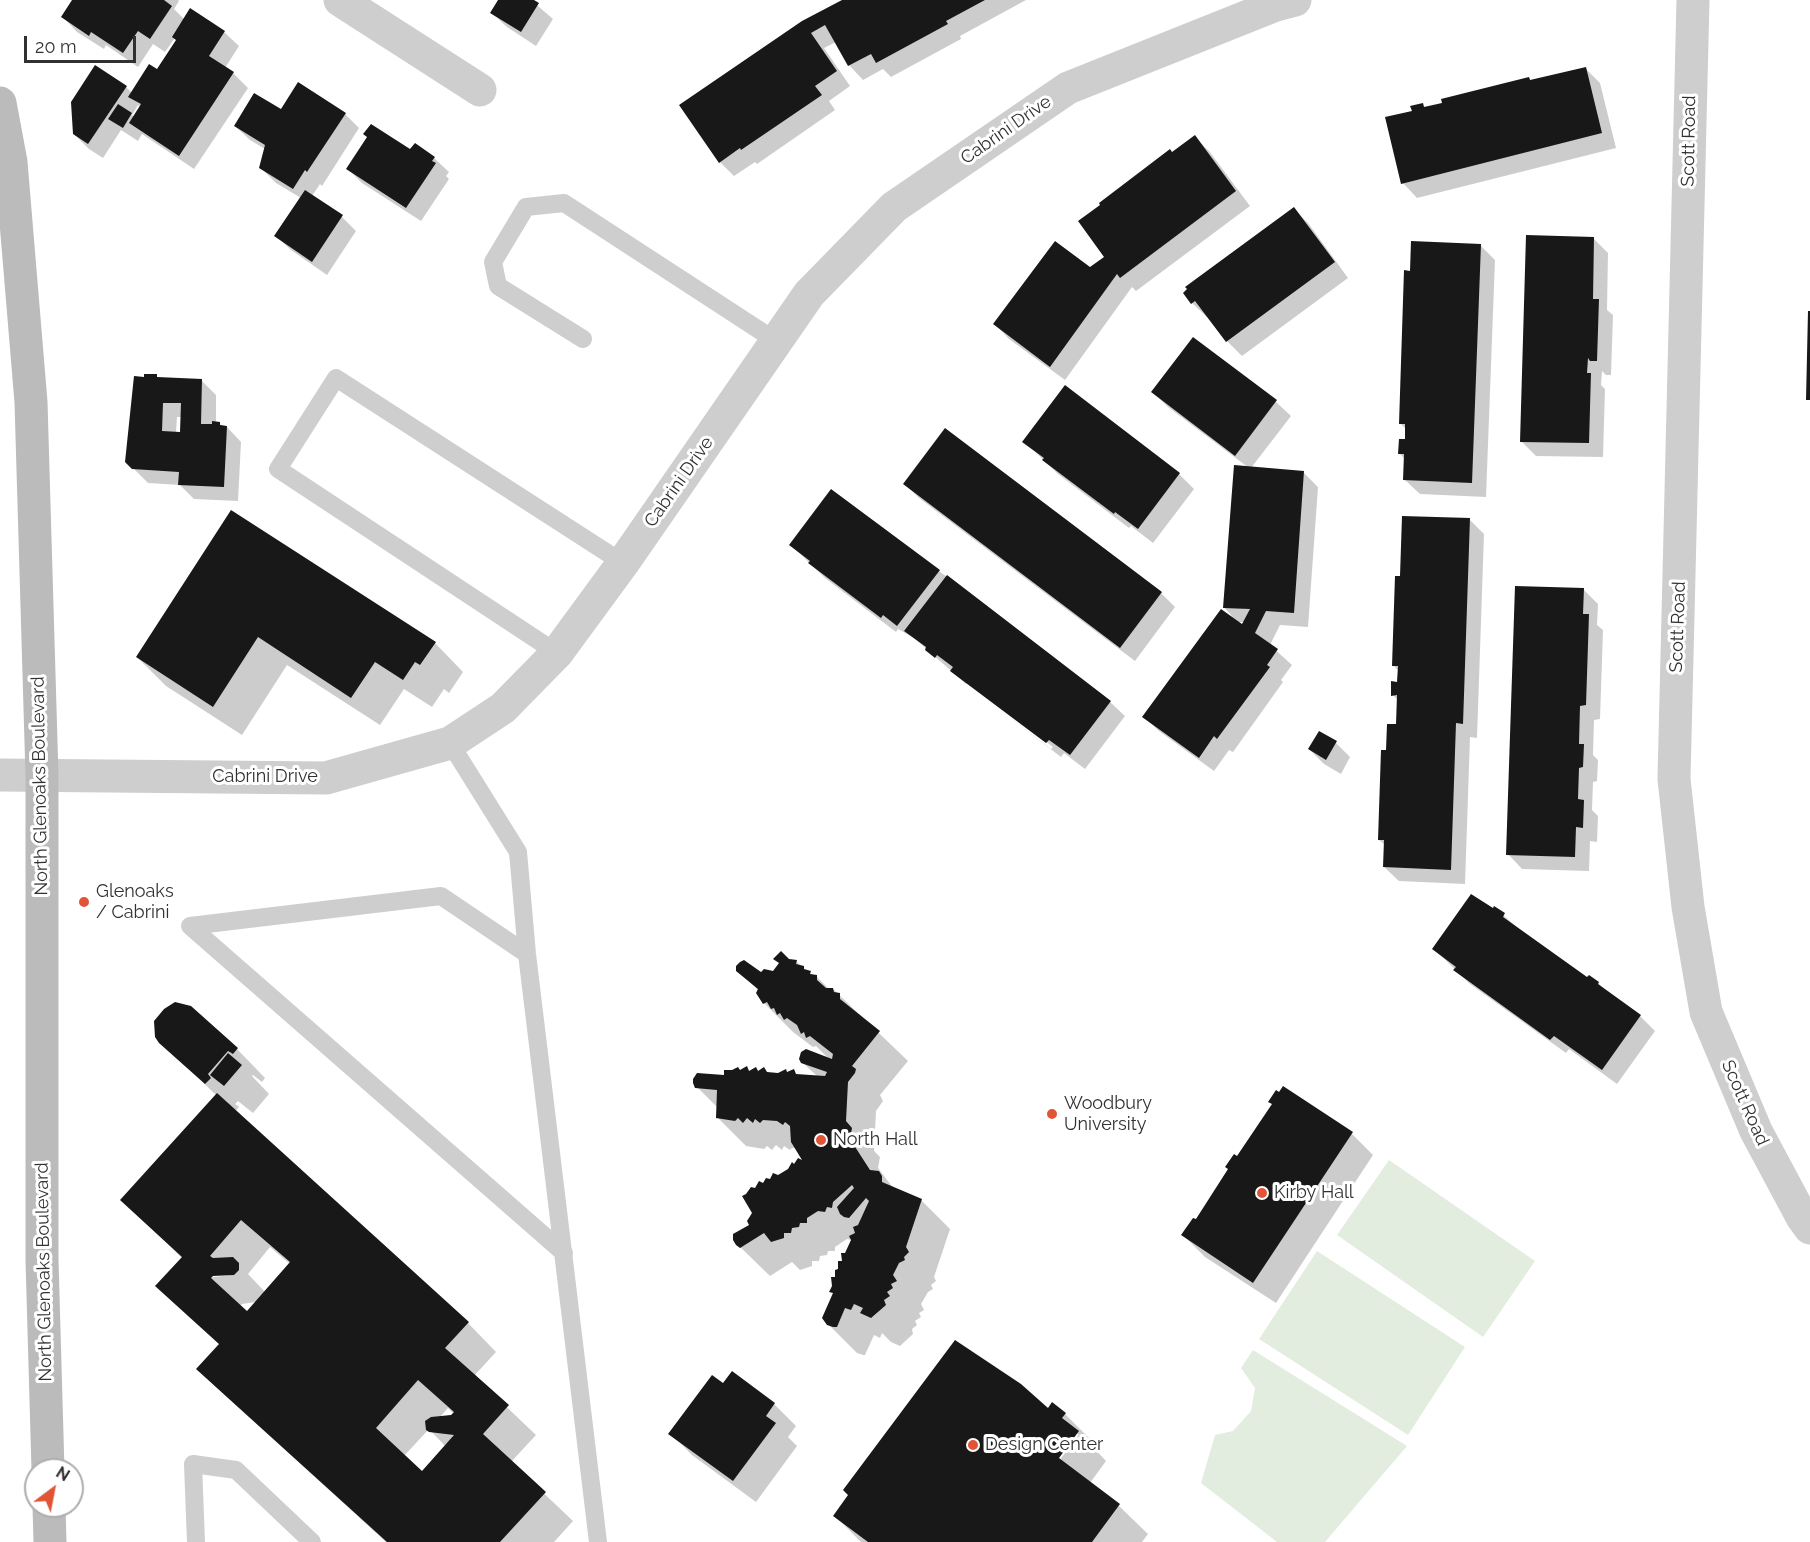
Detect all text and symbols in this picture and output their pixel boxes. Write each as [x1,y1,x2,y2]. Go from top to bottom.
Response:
scale bar [27,24,140,62]
text: 20 m [35,36,77,57]
street label: Cabrini Drive [957,91,1055,169]
street label: Scott Road [1677,95,1701,187]
street label: Cabrini Drive [640,433,718,531]
street label: Scott Road [1666,581,1690,673]
street label: North Glenoaks Boulevard [27,676,53,896]
street label: Cabrini Drive [212,766,318,788]
place label: Glenoaks / Cabrini [96,881,174,924]
marker: Glenoaks / Cabrini [77,895,91,909]
street label: Scott Road [1717,1057,1773,1149]
place label: Woodbury University [1064,1093,1152,1136]
marker: Woodbury University [1045,1107,1059,1121]
place label: North Hall [833,1129,918,1151]
marker: North Hall [814,1133,828,1147]
street label: North Glenoaks Boulevard [31,1162,57,1382]
place label: Kirby Hall [1274,1182,1354,1204]
marker: Kirby Hall [1255,1186,1269,1200]
place label: Design Center [985,1434,1103,1456]
marker: Design Center [966,1438,980,1452]
north arrow [24,1458,84,1518]
text: N [53,1463,73,1485]

